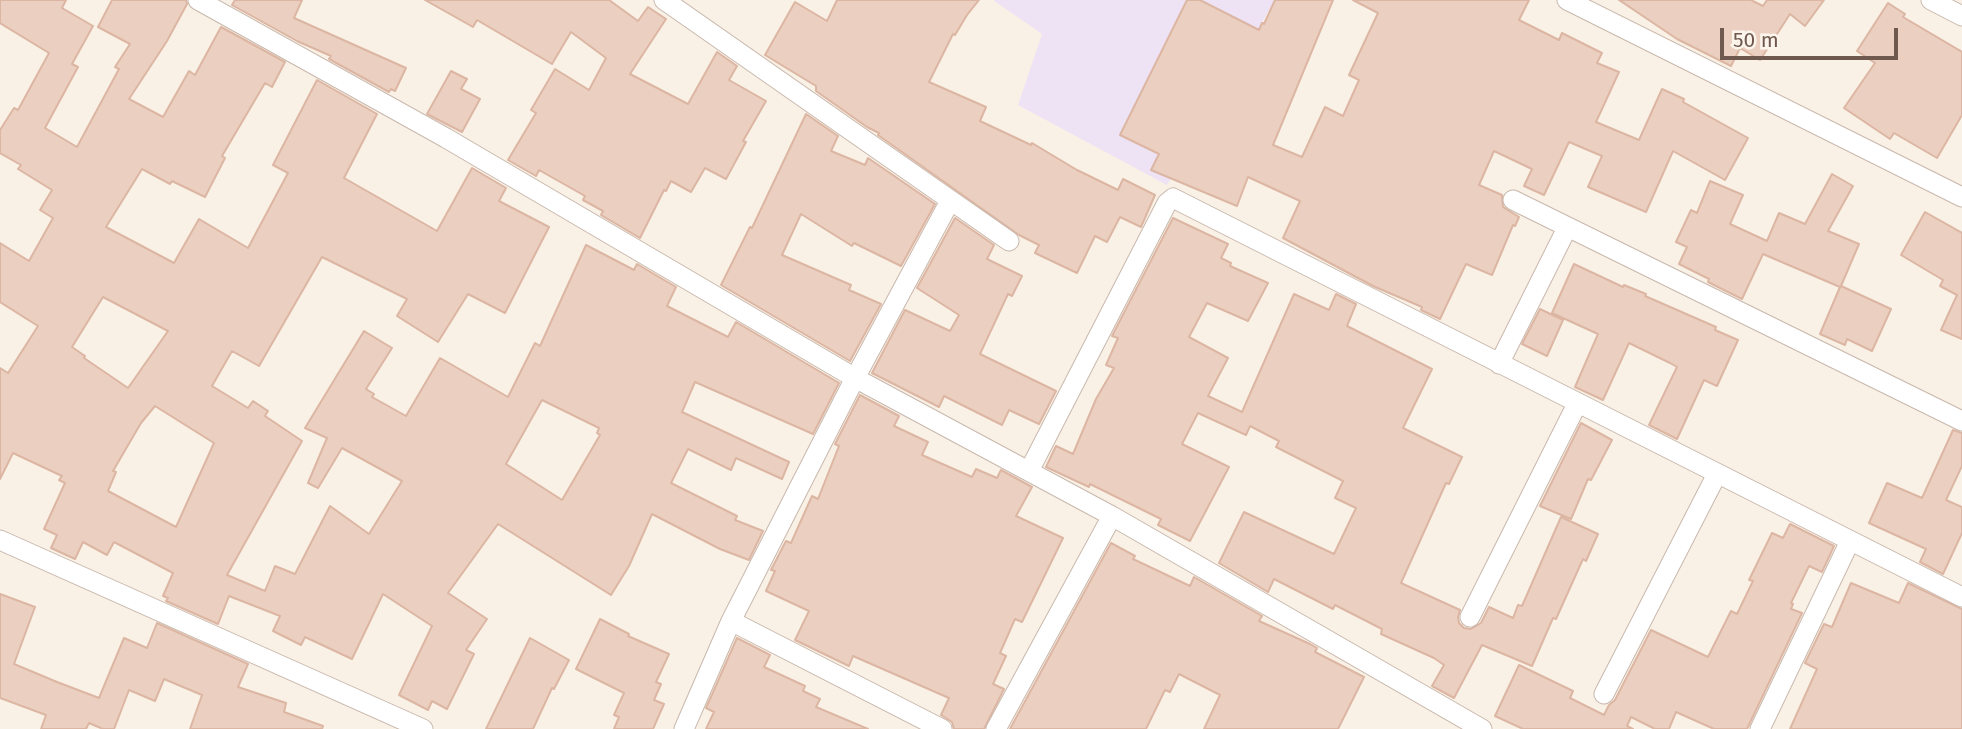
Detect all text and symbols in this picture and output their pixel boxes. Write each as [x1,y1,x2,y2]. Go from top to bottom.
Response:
scale bar [1724,14,1902,58]
text: 50 m [1733,27,1779,53]

